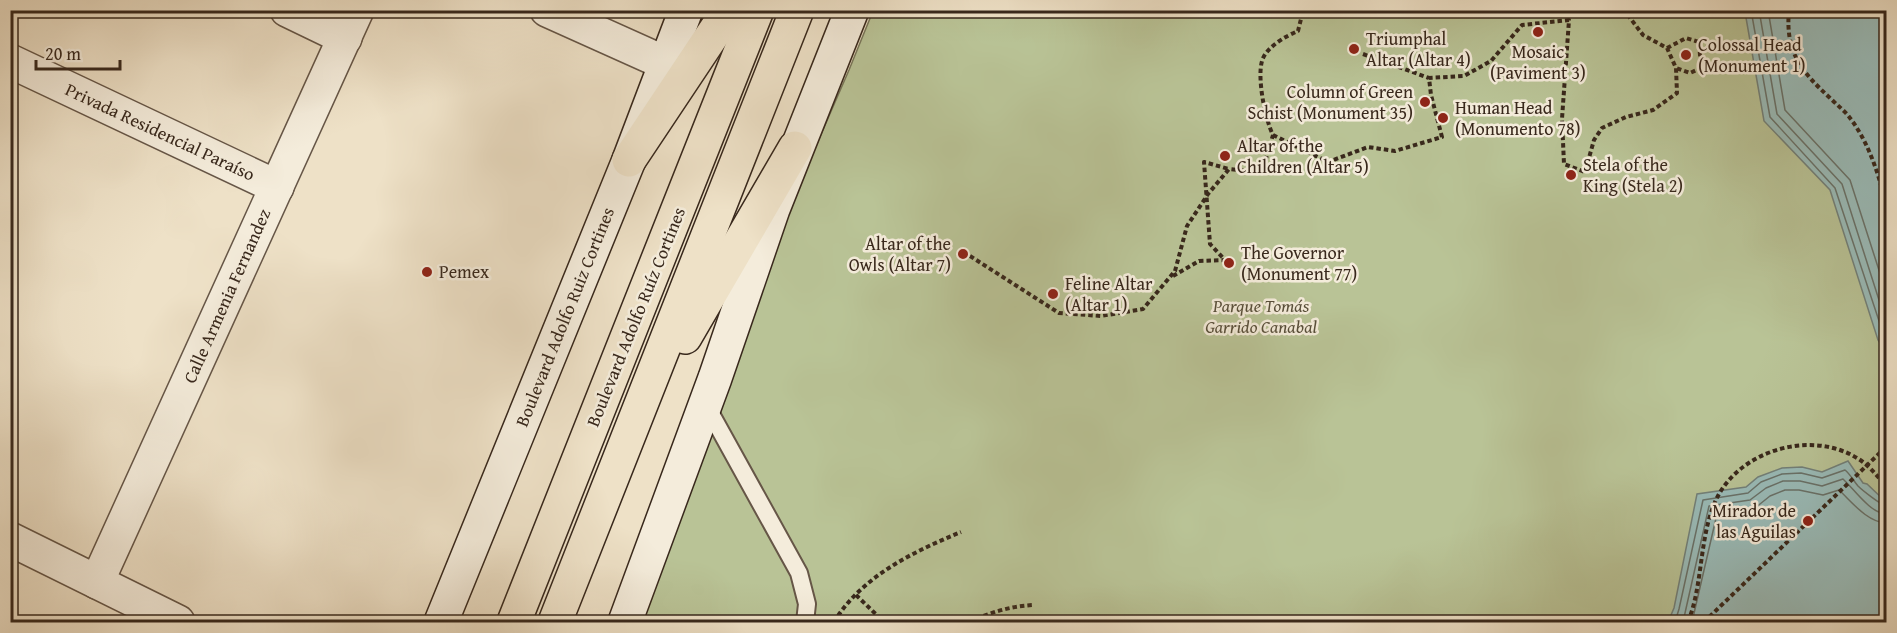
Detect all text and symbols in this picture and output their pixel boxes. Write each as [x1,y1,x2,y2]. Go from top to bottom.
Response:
place label: Triumphal Altar (Altar 4) [1366,25,1471,73]
marker: Mosaic (Paviment 3) [1531,25,1545,39]
place label: Colossal Head (Monument 1) [1698,31,1806,79]
scale bar [36,33,120,71]
place label: Mosaic (Paviment 3) [1490,38,1586,86]
text: 20 m [45,40,81,67]
marker: Triumphal Altar (Altar 4) [1347,42,1361,56]
marker: Colossal Head (Monument 1) [1679,48,1693,62]
street label: Privada Residencial Paraíso [61,76,259,187]
place label: Column of Green Schist (Monument 35) [1248,78,1413,126]
place label: Human Head (Monumento 78) [1455,94,1580,142]
marker: Column of Green Schist (Monument 35) [1418,95,1432,109]
marker: Human Head (Monumento 78) [1436,111,1450,125]
place label: Altar of the Children (Altar 5) [1237,132,1369,180]
marker: Altar of the Children (Altar 5) [1218,149,1232,163]
place label: Stela of the King (Stela 2) [1583,151,1683,199]
marker: Stela of the King (Stela 2) [1564,168,1578,182]
street label: Boulevard Adolfo Ruiz Cortines [508,203,621,431]
street label: Boulevard Adolfo Ruíz Cortines [579,203,692,431]
street label: Calle Armenia Fernandez [176,204,277,387]
place label: Altar of the Owls (Altar 7) [849,230,951,278]
place label: The Governor (Monument 77) [1241,239,1357,287]
marker: Altar of the Owls (Altar 7) [956,247,970,261]
marker: The Governor (Monument 77) [1222,256,1236,270]
place label: Pemex [439,258,490,285]
marker: Pemex [420,265,434,279]
place label: Feline Altar (Altar 1) [1065,270,1153,318]
marker: Feline Altar (Altar 1) [1046,287,1060,301]
park label: Parque Tomás Garrido Canabal [1205,292,1317,340]
place label: Mirador de las Aguilas [1712,497,1796,545]
marker: Mirador de las Aguilas [1801,514,1815,528]

